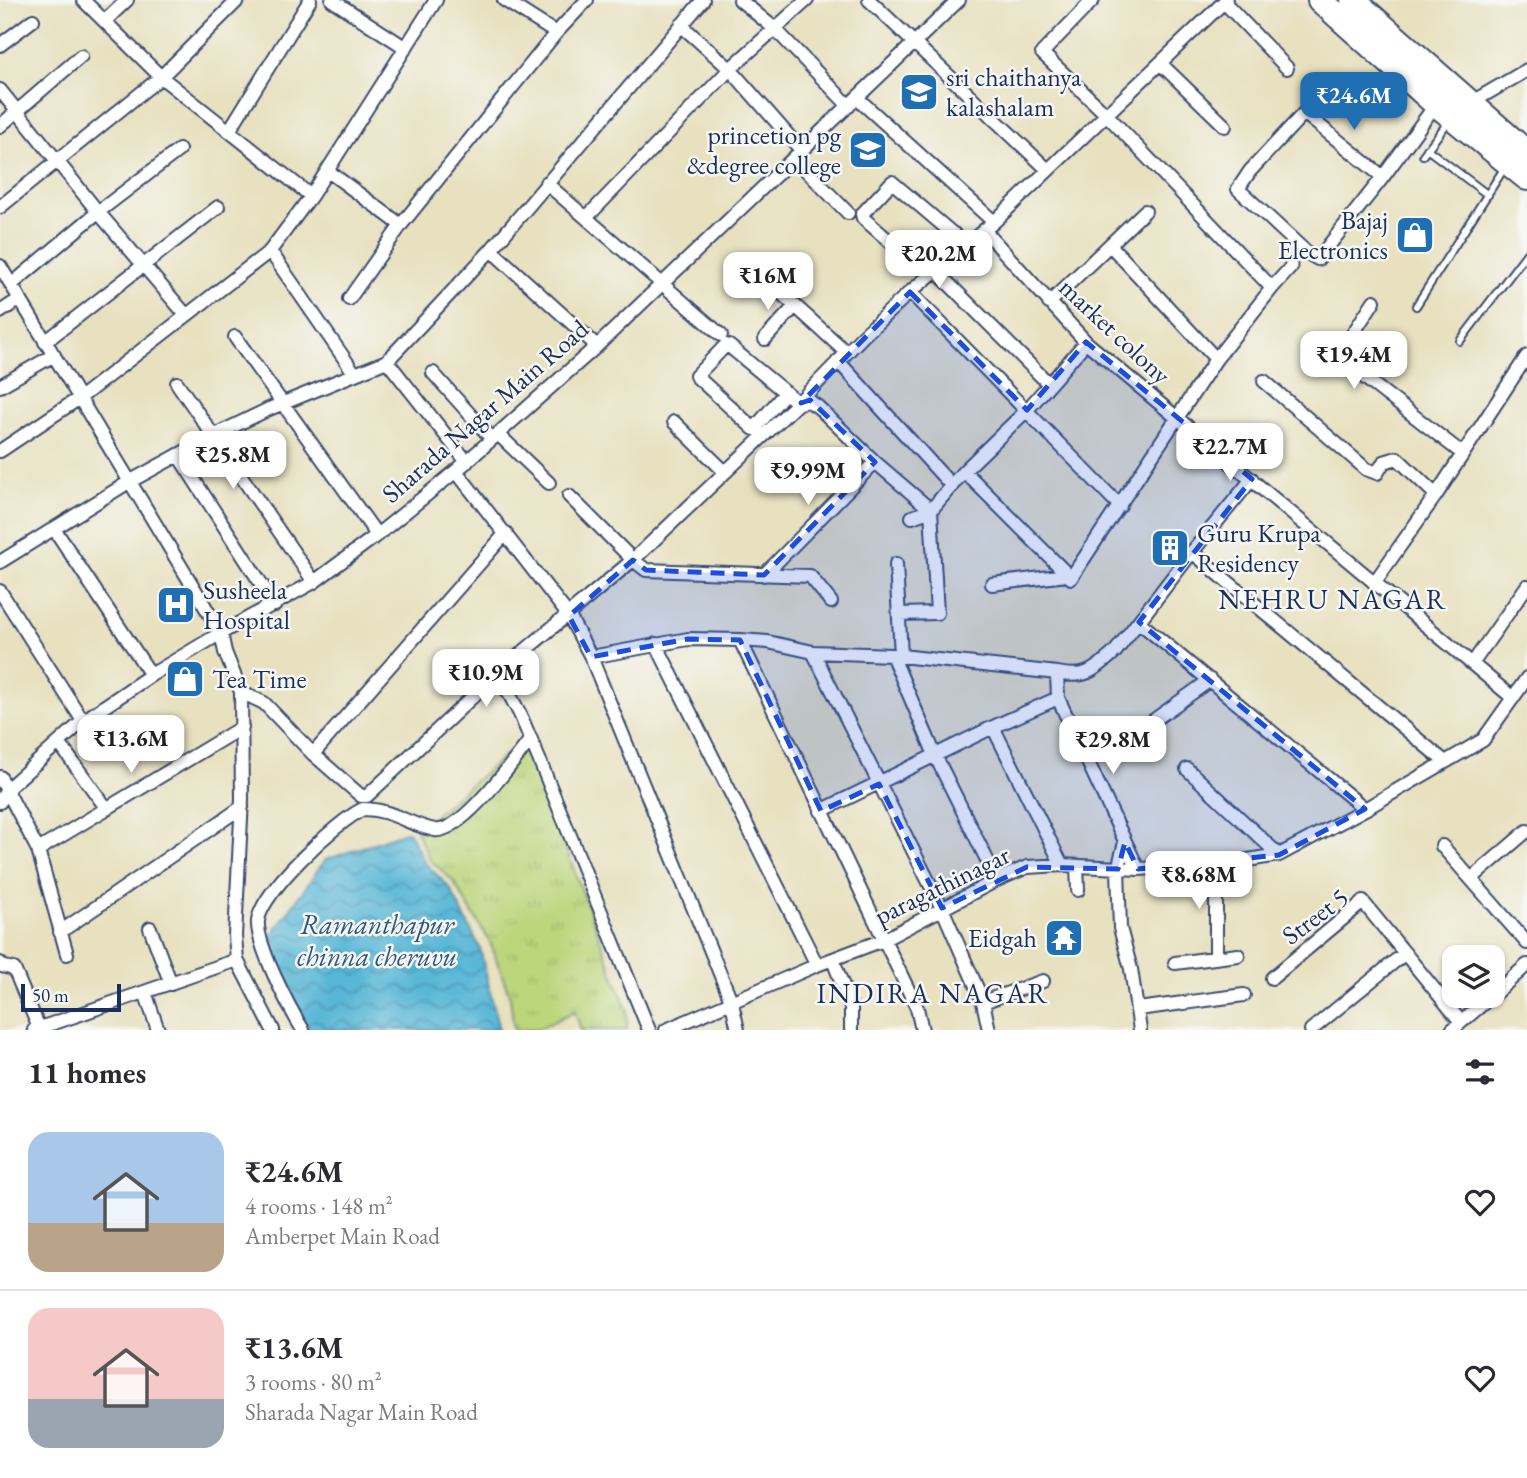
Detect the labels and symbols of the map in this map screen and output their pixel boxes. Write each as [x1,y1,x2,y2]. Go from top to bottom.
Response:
place label: sri chaithanya kalashalam [946,60,1082,124]
school or university icon: sri chaithanya kalashalam [898,71,940,113]
pin: ₹24.6M [1297,72,1411,132]
place label: princetion pg &degree college [687,118,842,182]
school or university icon: princetion pg &degree college [847,129,889,171]
place label: Bajaj Electronics [1278,203,1388,267]
shop icon: Bajaj Electronics [1394,214,1436,256]
pin: ₹20.2M [882,230,996,290]
pin: ₹16M [727,252,809,312]
street label: market colony [1052,271,1178,392]
street label: Sharada Nagar Main Road [375,311,596,510]
pin: ₹19.4M [1297,332,1411,391]
pin: ₹22.7M [1173,424,1287,483]
pin: ₹25.8M [176,432,290,491]
pin: ₹9.99M [751,448,865,507]
place label: Guru Krupa Residency [1197,516,1321,580]
building icon: Guru Krupa Residency [1149,527,1191,569]
place label: Susheela Hospital [203,573,290,637]
district label: NEHRU NAGAR [1218,581,1448,617]
hospital icon: Susheela Hospital [155,584,197,626]
pin: ₹10.9M [429,650,543,709]
shop icon: Tea Time [164,658,206,700]
place label: Tea Time [212,662,307,696]
pin: ₹13.6M [74,716,188,775]
pin: ₹29.8M [1056,716,1170,776]
street label: paragathinagar [869,837,1016,932]
pin: ₹8.68M [1142,852,1256,911]
street label: Street 5 [1275,880,1355,952]
water label: Ramanthapur chinna cheruvu [297,906,457,974]
temple icon: Eidgah [1043,917,1085,959]
place label: Eidgah [968,921,1037,955]
district label: INDIRA NAGAR [817,975,1049,1011]
scale bar [21,981,121,1013]

